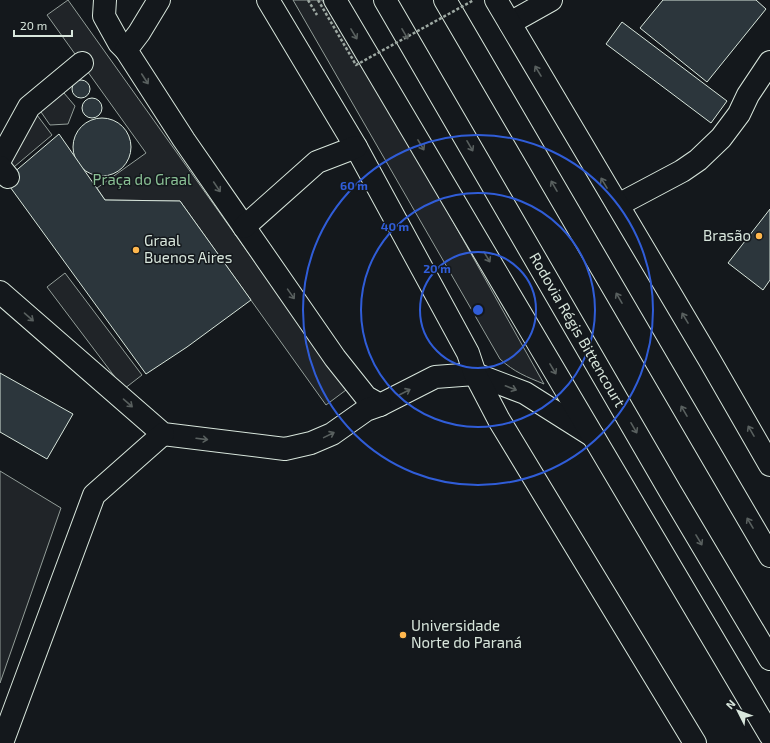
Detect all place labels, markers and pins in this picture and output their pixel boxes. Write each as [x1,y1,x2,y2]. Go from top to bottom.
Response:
place label: Brasão [703,226,751,244]
place label: Graal Buenos Aires [144,231,232,266]
marker: Brasão [754,231,764,241]
marker: Graal Buenos Aires [131,245,141,255]
centre of rings [471,303,485,317]
place label: Universidade Norte do Paraná [411,616,522,651]
marker: Universidade Norte do Paraná [398,630,408,640]

